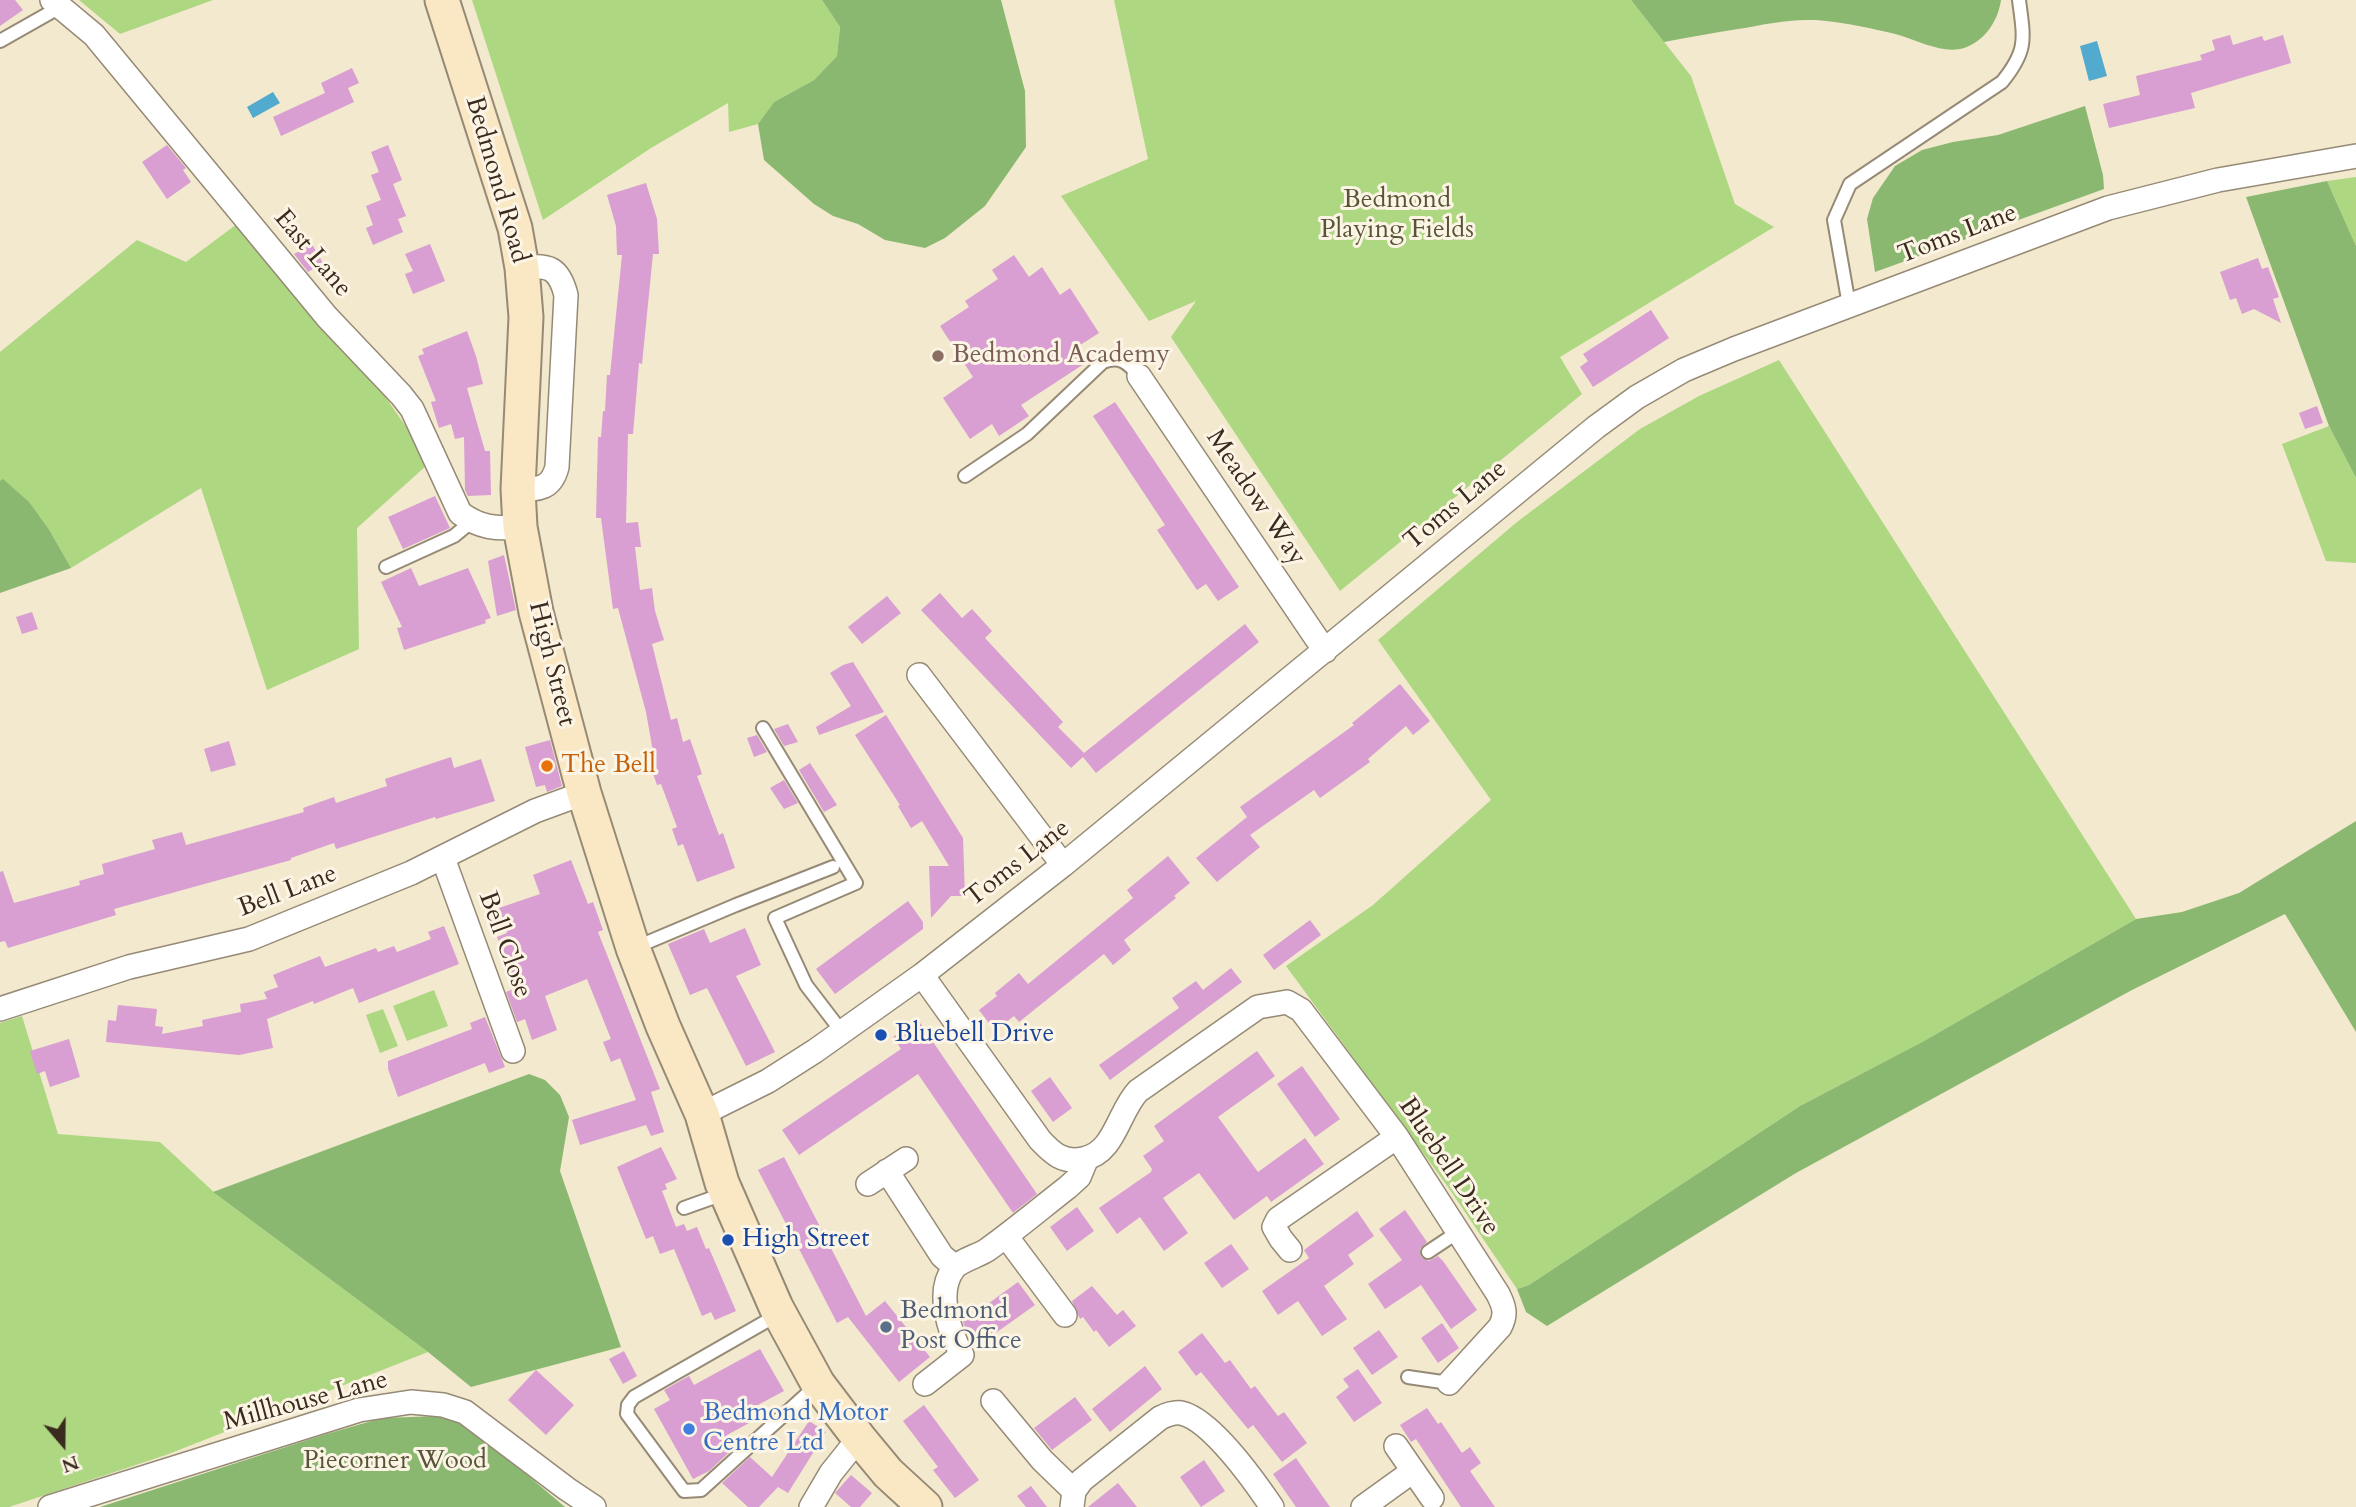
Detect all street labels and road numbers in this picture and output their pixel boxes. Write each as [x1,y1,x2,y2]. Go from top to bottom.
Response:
street label: Bedmond Road [457,93,535,267]
street label: Toms Lane [1894,198,2022,272]
street label: East Lane [266,204,358,304]
street label: Meadow Way [1198,424,1312,572]
street label: Toms Lane [1398,454,1514,558]
street label: High Street [520,598,582,730]
street label: Toms Lane [959,813,1077,915]
street label: Bell Lane [234,859,342,925]
street label: Bell Close [470,888,538,1002]
street label: Bluebell Drive [1391,1092,1505,1242]
street label: Millhouse Lane [221,1365,391,1439]

